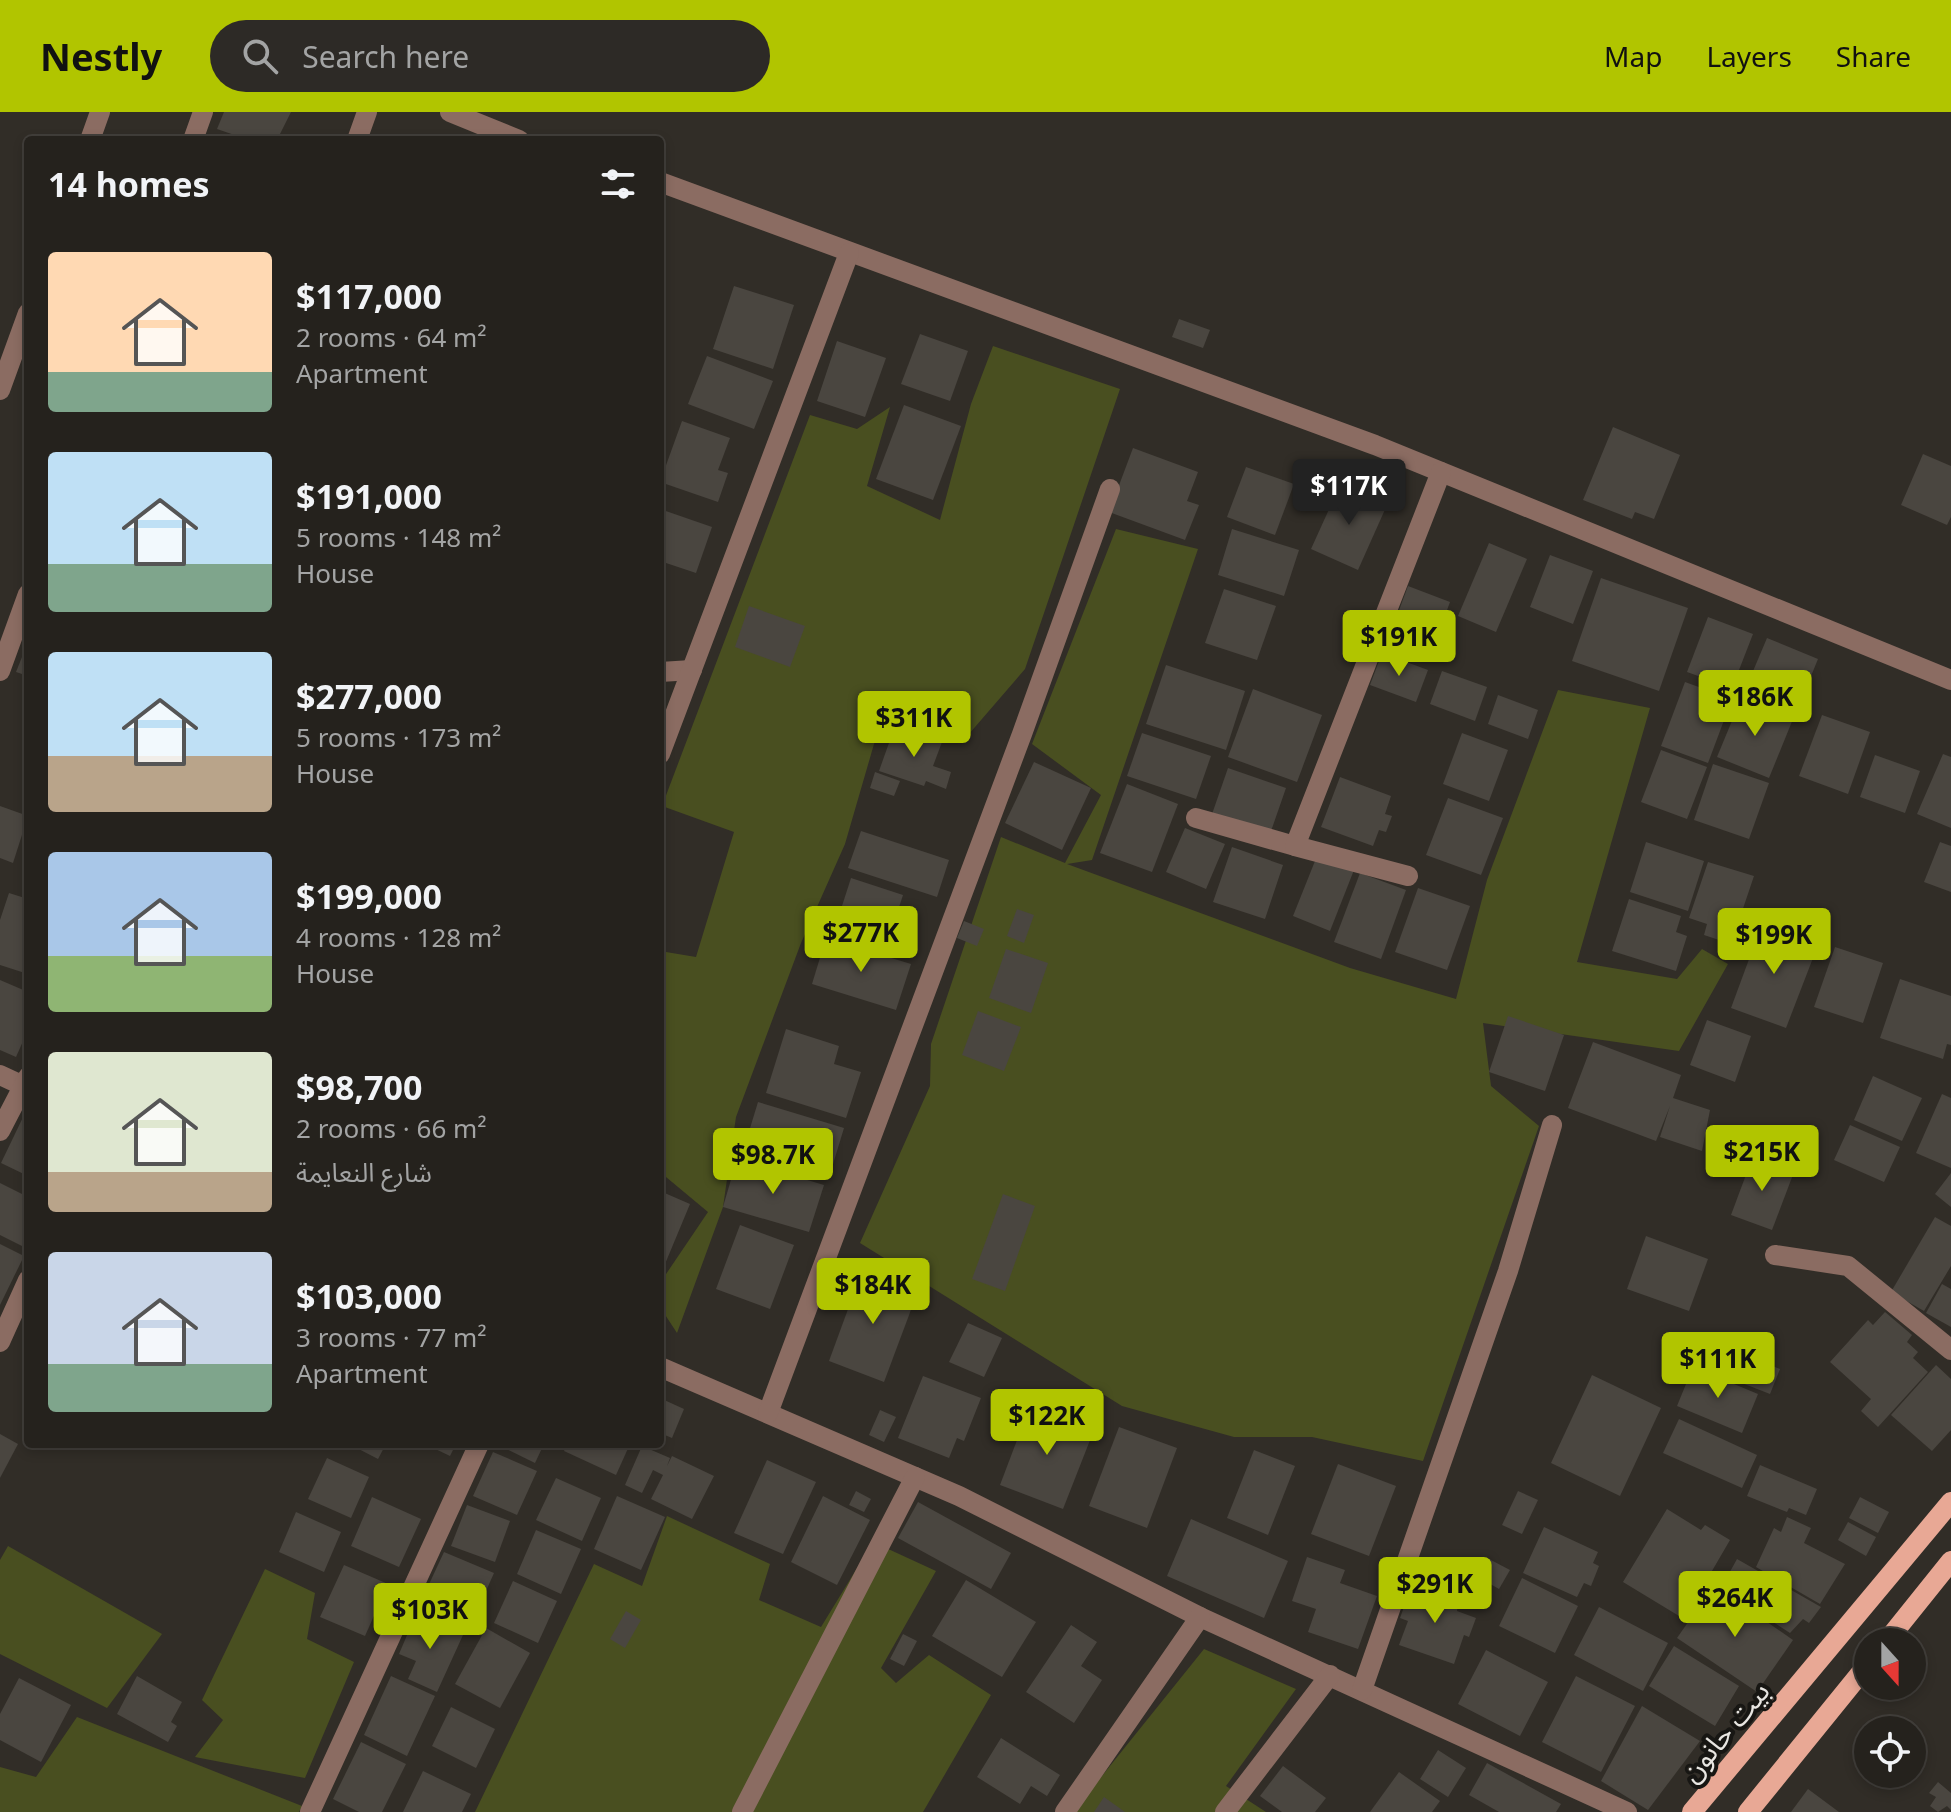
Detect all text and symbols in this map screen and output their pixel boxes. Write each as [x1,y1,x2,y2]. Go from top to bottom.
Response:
search box [210,20,770,92]
text: Nestly [40,30,162,82]
icon: search [238,34,282,78]
text: Search here [302,36,469,77]
text: Map [1604,37,1662,75]
text: Layers [1706,37,1792,75]
text: Share [1836,37,1911,75]
text: 14 homes [48,161,210,207]
icon: filters [596,162,640,206]
text: $117,000 [296,273,442,319]
icon: home [112,284,208,380]
text: 2 rooms · 64 m² [296,319,486,355]
text: Apartment [296,355,428,391]
pin: $117K [1293,459,1405,527]
text: $117K [1311,467,1387,503]
text: $191,000 [296,473,442,519]
icon: home [112,484,208,580]
text: 5 rooms · 148 m² [296,519,501,555]
text: House [296,555,374,591]
pin: $191K [1343,610,1455,678]
text: $191K [1361,618,1437,654]
pin: $186K [1699,670,1811,738]
text: $277,000 [296,673,442,719]
text: $186K [1717,678,1793,714]
icon: home [112,684,208,780]
pin: $311K [858,691,970,759]
text: $311K [876,699,952,735]
text: 5 rooms · 173 m² [296,719,501,755]
text: House [296,755,374,791]
text: $199,000 [296,873,442,919]
icon: home [112,884,208,980]
pin: $277K [805,906,917,974]
pin: $199K [1718,908,1830,976]
text: $277K [823,914,899,950]
text: $199K [1736,916,1812,952]
text: 4 rooms · 128 m² [296,919,501,955]
text: House [296,955,374,991]
text: $98,700 [296,1064,422,1110]
icon: home [112,1084,208,1180]
text: 2 rooms · 66 m² [296,1110,486,1146]
pin: $215K [1706,1125,1818,1193]
pin: $98.7K [708,1128,838,1196]
text: $215K [1724,1133,1800,1169]
text: $98.7K [731,1136,815,1172]
text: شارع النعايمة [296,1154,432,1190]
pin: $184K [817,1258,929,1326]
text: $184K [835,1266,911,1302]
text: $103,000 [296,1273,442,1319]
icon: home [112,1284,208,1380]
text: 3 rooms · 77 m² [296,1319,486,1355]
pin: $111K [1662,1332,1774,1400]
text: $111K [1680,1340,1756,1376]
text: Apartment [296,1355,428,1391]
pin: $122K [991,1389,1103,1457]
text: $122K [1009,1397,1085,1433]
pin: $291K [1379,1557,1491,1625]
text: $291K [1397,1565,1473,1601]
pin: $264K [1679,1571,1791,1639]
text: $264K [1697,1579,1773,1615]
pin: $103K [374,1583,486,1651]
text: $103K [392,1591,468,1627]
north arrow [1854,1628,1926,1700]
map controls [1854,1628,1926,1788]
street label: بيت حانون [1671,1673,1777,1789]
button: locate [1854,1716,1926,1788]

